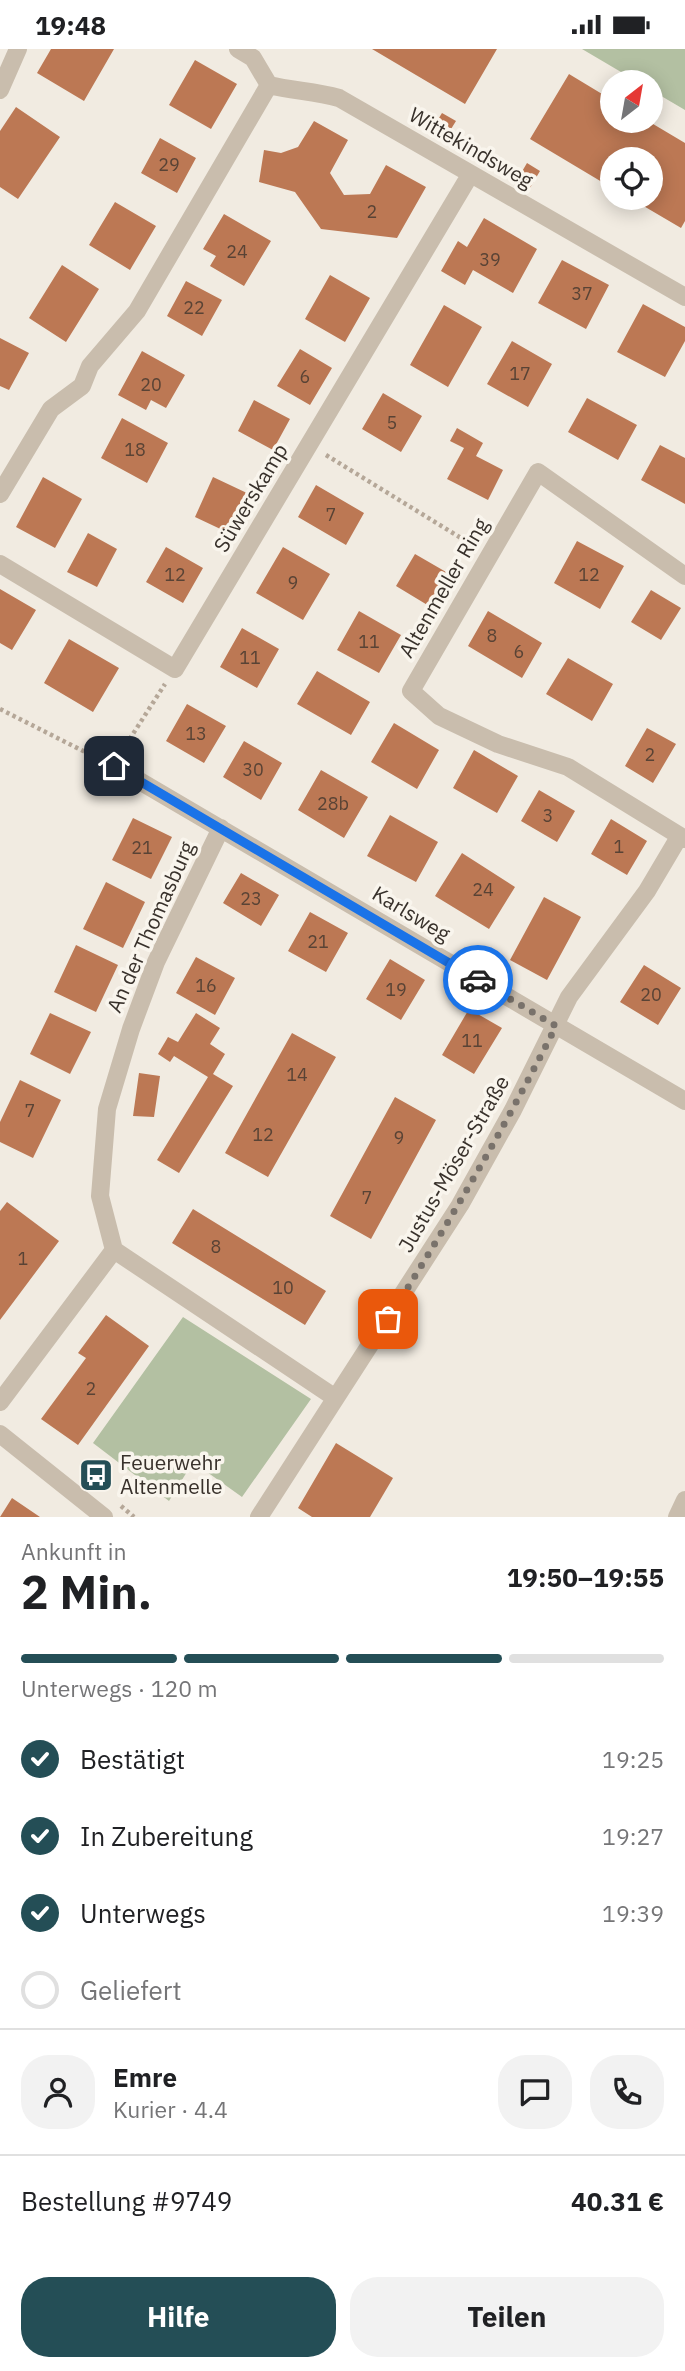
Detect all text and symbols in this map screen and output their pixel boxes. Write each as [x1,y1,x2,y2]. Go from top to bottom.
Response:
text: 19:48 [35,8,106,42]
north arrow [600,70,663,133]
map controls [600,70,663,210]
street label: Wittekindsweg [404,100,539,194]
button: locate [600,147,663,210]
house number: 29 [158,153,180,176]
house number: 2 [367,200,377,223]
house number: 24 [226,240,248,263]
house number: 39 [479,248,501,271]
house number: 37 [571,282,593,305]
house number: 22 [183,296,205,319]
house number: 17 [509,362,531,385]
house number: 6 [300,365,310,388]
house number: 20 [140,373,162,396]
house number: 5 [387,411,397,434]
house number: 18 [124,438,146,461]
street label: Süwerskamp [207,438,294,557]
house number: 7 [326,503,336,526]
street label: Altenmeller Ring [392,513,494,662]
house number: 12 [164,563,186,586]
house number: 12 [578,563,600,586]
house number: 9 [288,571,298,594]
house number: 8 [487,624,497,647]
house number: 11 [358,630,380,653]
house number: 6 [514,640,524,663]
house number: 11 [239,646,261,669]
house number: 13 [185,722,207,745]
pin [84,736,144,796]
house number: 2 [645,743,655,766]
icon: home [95,747,133,785]
house number: 30 [242,758,264,781]
house number: 28b [317,792,349,815]
house number: 3 [543,804,553,827]
house number: 1 [614,835,624,858]
house number: 21 [131,836,153,859]
street label: An der Thomasburg [100,837,200,1017]
house number: 24 [472,878,494,901]
street label: Karlsweg [367,879,456,947]
house number: 23 [240,887,262,910]
house number: 21 [307,930,329,953]
courier [443,945,513,1015]
icon: car [459,961,497,999]
house number: 16 [195,974,217,997]
house number: 19 [385,978,407,1001]
house number: 20 [640,983,662,1006]
house number: 11 [461,1029,483,1052]
house number: 14 [286,1063,308,1086]
street label: Justus-Möser-Straße [391,1070,515,1257]
house number: 7 [25,1099,35,1122]
house number: 12 [252,1123,274,1146]
house number: 9 [394,1126,404,1149]
house number: 7 [362,1186,372,1209]
house number: 8 [211,1235,221,1258]
house number: 1 [18,1247,28,1270]
house number: 10 [272,1276,294,1299]
pin [358,1289,418,1349]
icon: bag [369,1300,407,1338]
house number: 2 [86,1377,96,1400]
place label: Feuerwehr Altenmelle [120,1448,223,1500]
bus stop icon: Feuerwehr Altenmelle [77,1456,115,1494]
text: Ankunft in [21,1536,127,1566]
text: 19:50–19:55 [507,1560,664,1594]
text: 2 Min. [21,1562,152,1622]
text: Unterwegs · 120 m [21,1673,218,1703]
icon: check [21,1740,59,1778]
text: Bestätigt [80,1742,185,1776]
text: 19:25 [602,1744,664,1774]
icon: check [21,1817,59,1855]
text: In Zubereitung [80,1819,253,1853]
text: 19:27 [602,1821,664,1851]
icon: check [21,1894,59,1932]
text: Unterwegs [80,1896,206,1930]
text: 19:39 [602,1898,664,1928]
text: Geliefert [80,1973,182,2007]
button: person [21,2055,95,2129]
button: chat [498,2055,572,2129]
button: phone [590,2055,664,2129]
text: Emre [113,2060,177,2094]
text: Kurier · 4.4 [113,2094,228,2124]
text: Bestellung #9749 [21,2184,232,2218]
text: 40.31 € [571,2184,664,2218]
button: Hilfe [21,2277,336,2357]
button: Teilen [350,2277,664,2357]

